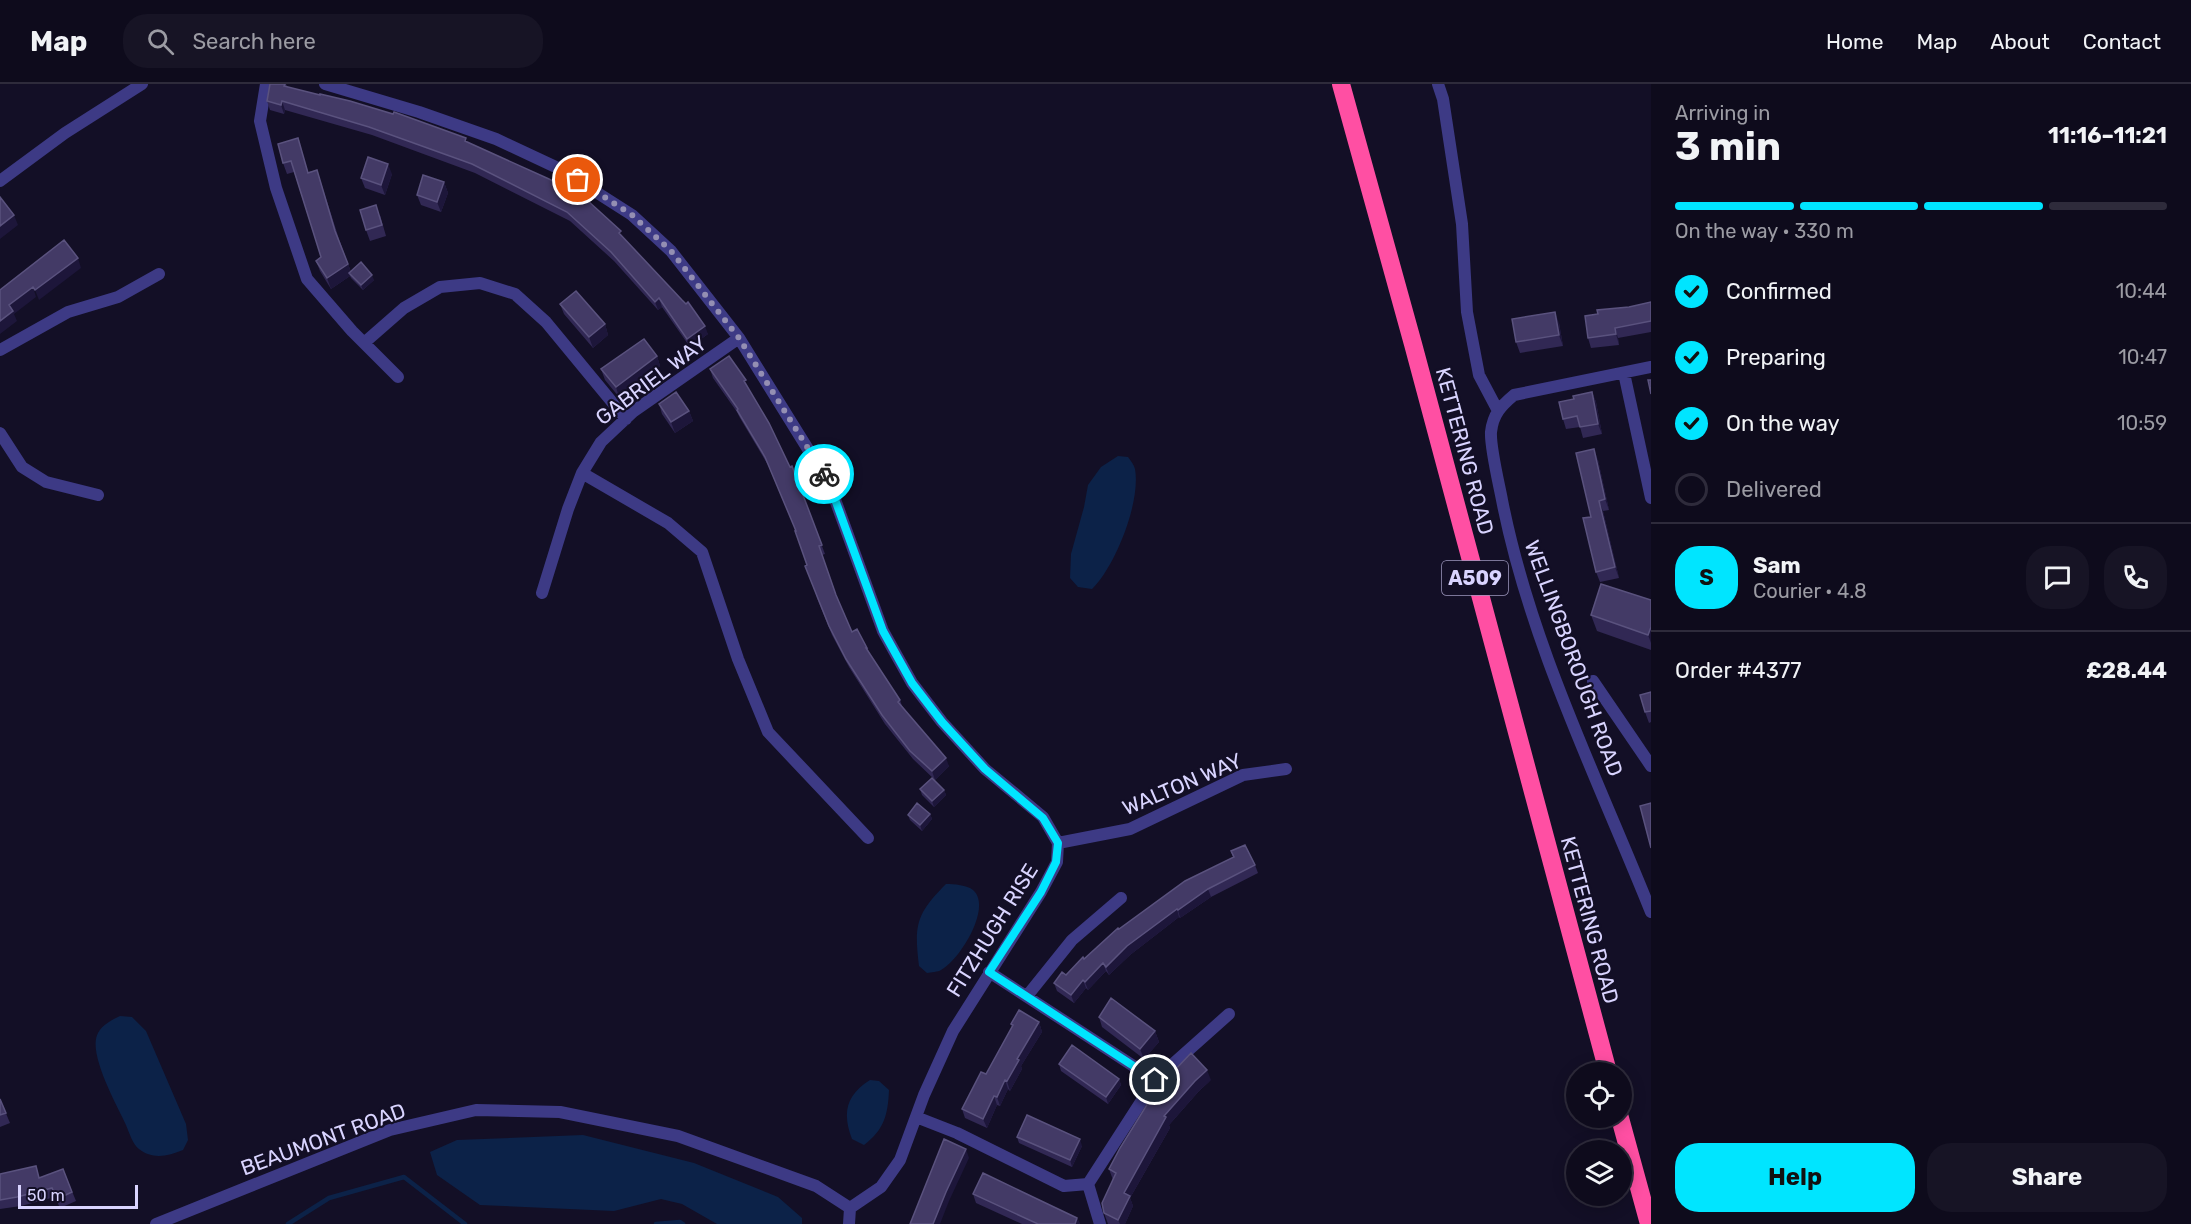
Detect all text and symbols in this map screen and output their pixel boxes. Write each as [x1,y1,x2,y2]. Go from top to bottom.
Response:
search box [123,14,543,68]
text: Map [30,25,87,58]
icon: search [144,25,177,58]
text: Search here [192,28,316,55]
text: Home [1826,29,1883,54]
text: Map [1916,29,1957,54]
text: About [1990,29,2050,54]
text: Contact [2083,29,2161,54]
text: Arriving in [1675,101,1770,125]
text: 11:16–11:21 [2048,122,2167,149]
text: 3 min [1675,124,1781,170]
pin [552,154,603,205]
icon: bag [561,163,594,196]
text: On the way · 330 m [1675,219,1854,243]
icon: check [1675,275,1708,308]
text: Confirmed [1726,278,1832,305]
text: 10:44 [2116,279,2167,303]
street label: GABRIEL WAY [590,330,712,430]
icon: check [1675,341,1708,374]
text: Preparing [1726,344,1826,371]
text: 10:47 [2118,345,2167,369]
street label: KETTERING ROAD [1431,365,1499,537]
icon: check [1675,407,1708,440]
text: On the way [1726,410,1840,437]
text: 10:59 [2117,411,2167,435]
courier [794,444,854,504]
icon: bike [808,458,841,491]
text: Delivered [1726,476,1822,503]
street label: WELLINGBOROUGH ROAD [1520,537,1628,779]
button: chat [2026,546,2089,609]
button: phone [2104,546,2167,609]
text: Sam [1753,552,1801,579]
road number: A509 [1442,561,1508,595]
text: S [1699,564,1714,591]
text: Courier · 4.8 [1753,579,1867,603]
text: Order #4377 [1675,657,1801,684]
text: £28.44 [2086,657,2167,684]
street label: WALTON WAY [1118,748,1246,820]
street label: KETTERING ROAD [1556,834,1624,1006]
street label: FITZHUGH RISE [941,859,1043,1001]
pin [1129,1054,1180,1105]
map controls [1566,1062,1632,1206]
button: locate [1566,1062,1632,1128]
icon: home [1138,1063,1171,1096]
street label: BEAUMONT ROAD [237,1098,409,1180]
button: layers [1566,1140,1632,1206]
button: Help [1675,1143,1915,1212]
button: Share [1927,1143,2167,1212]
scale bar [18,1182,138,1210]
text: 50 m [27,1186,65,1205]

